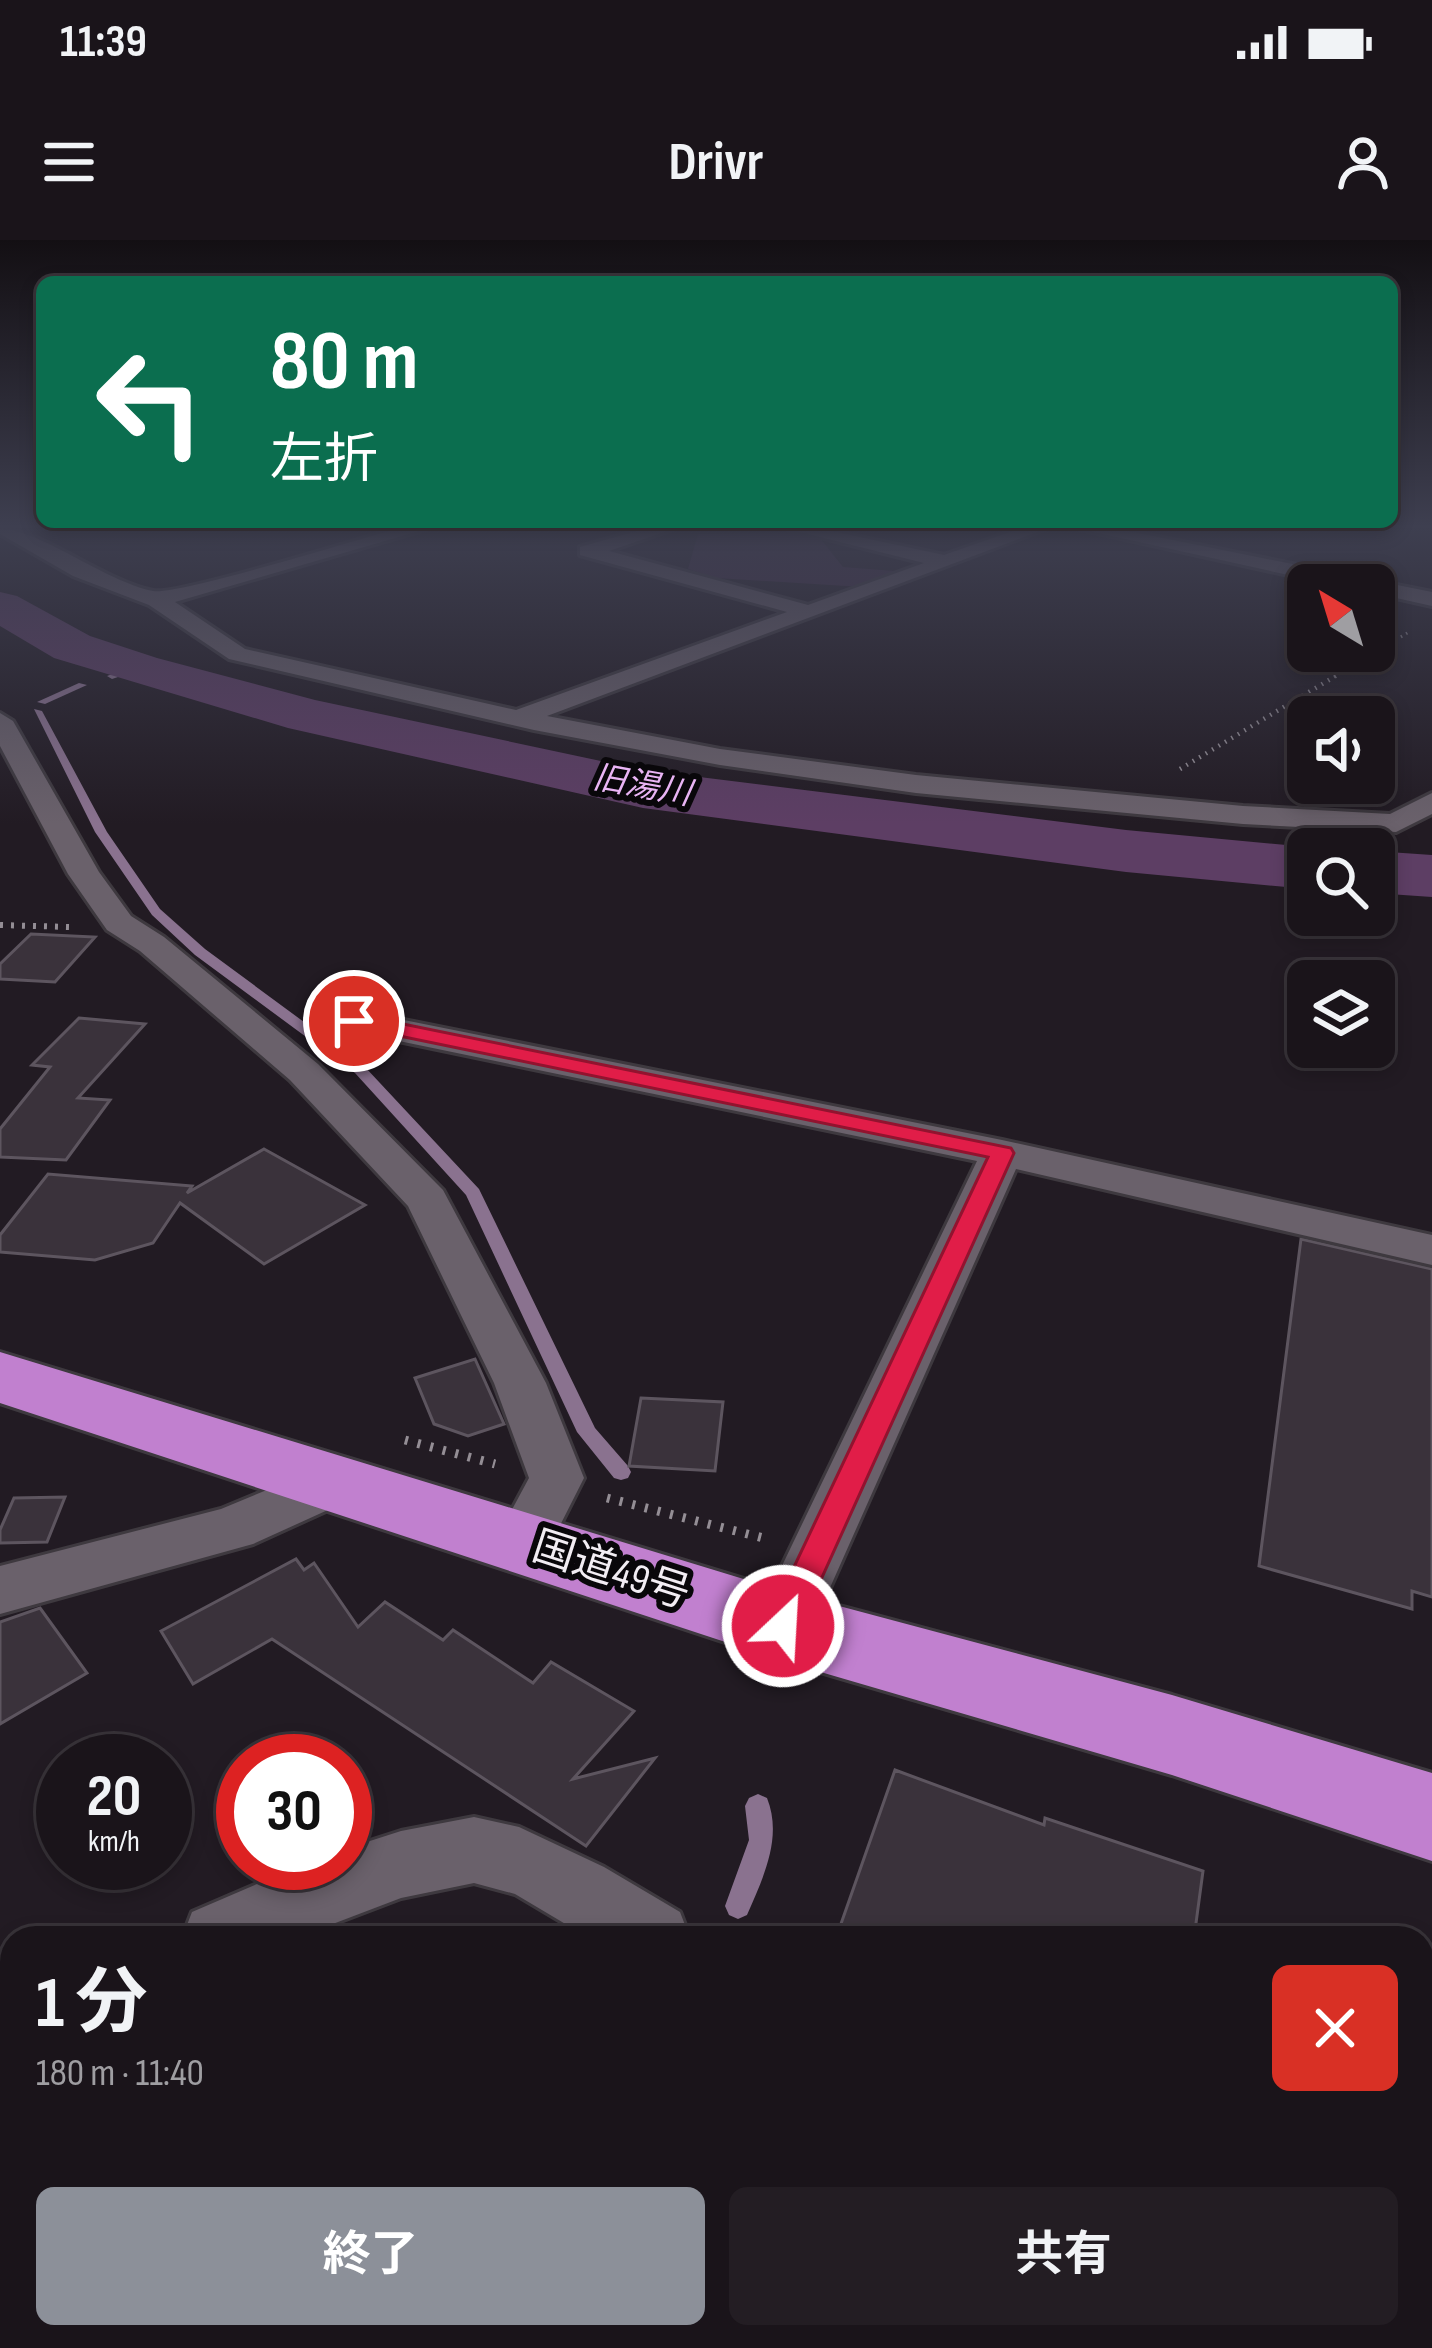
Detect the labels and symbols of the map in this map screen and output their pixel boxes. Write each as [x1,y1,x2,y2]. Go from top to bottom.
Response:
north arrow [1287,564,1395,672]
water label: 旧湯川 [590,758,697,815]
pin [303,970,405,1072]
street label: 国道49号 [526,1522,696,1620]
position arrow [720,1563,846,1689]
speed limit sign: 30 [216,1734,372,1890]

